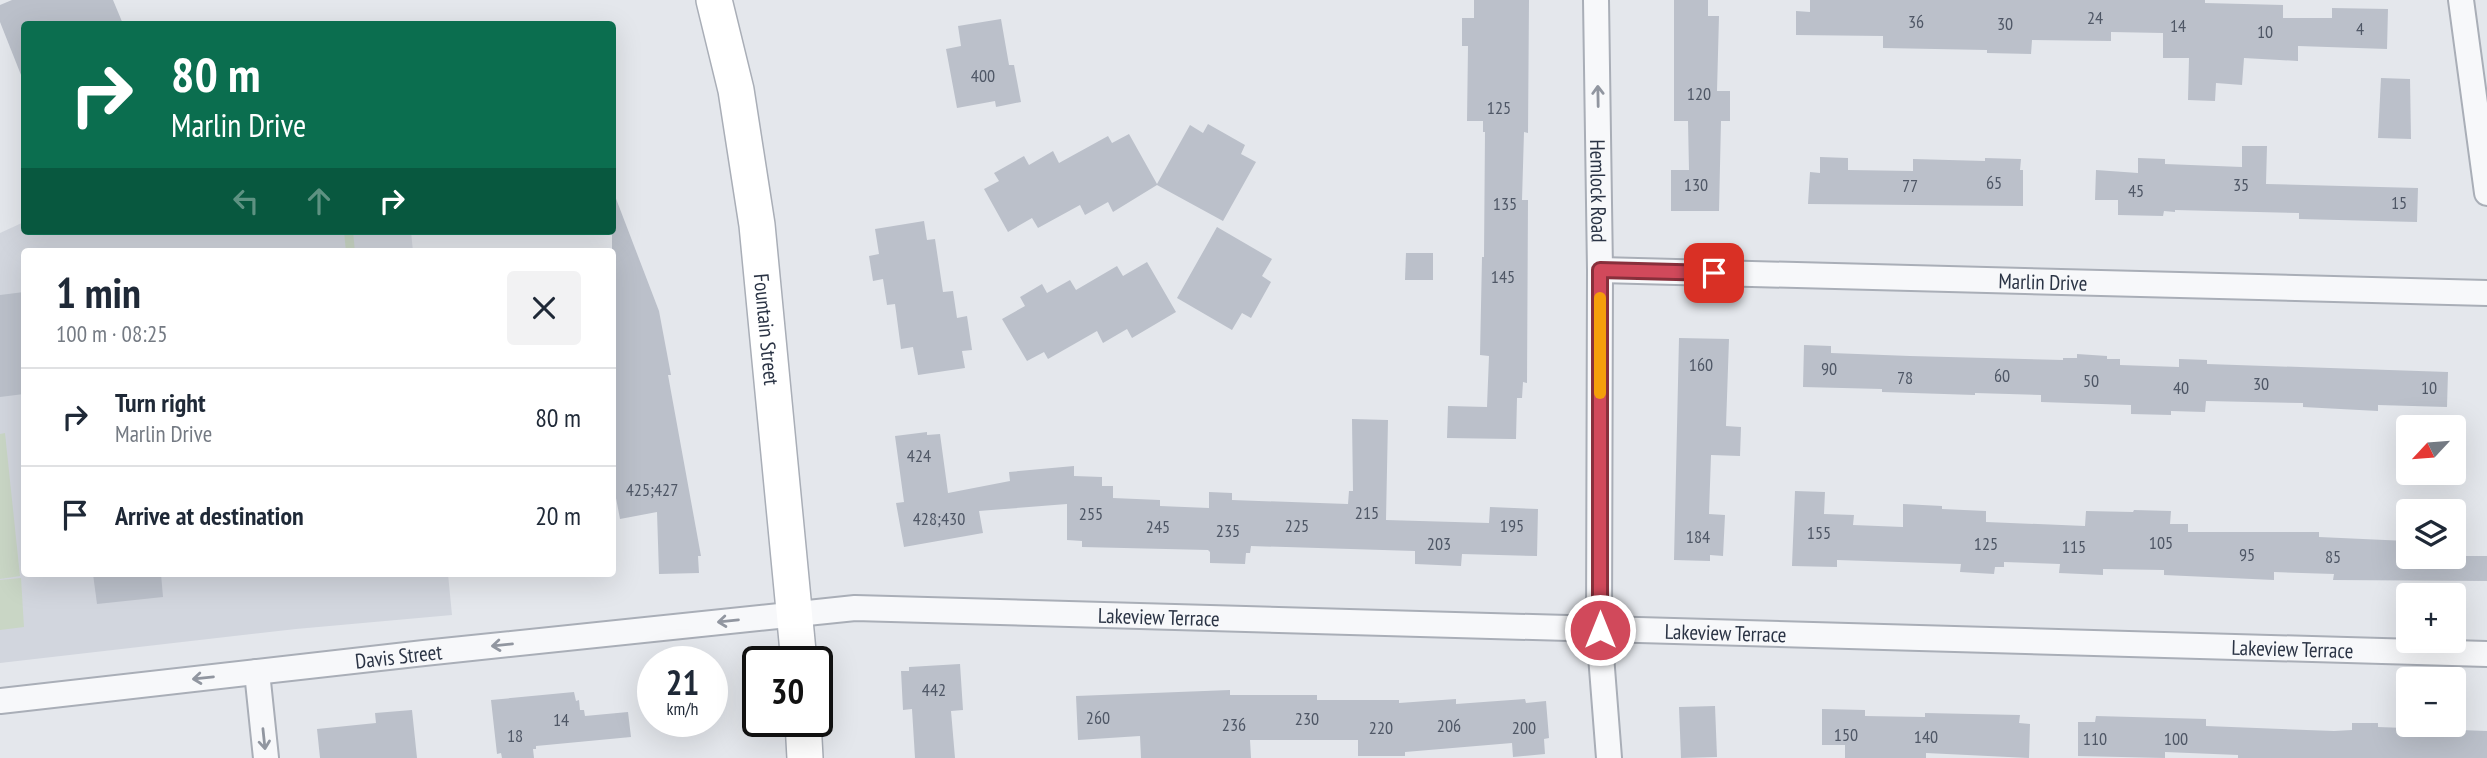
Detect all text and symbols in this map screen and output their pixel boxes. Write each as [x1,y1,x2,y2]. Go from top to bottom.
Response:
house number: 24 [2087,6,2103,29]
house number: 36 [1908,10,1924,33]
house number: 30 [1997,12,2013,35]
house number: 14 [2170,14,2186,37]
house number: 4 [2356,17,2364,40]
house number: 10 [2257,20,2273,43]
text: 80 m [171,42,260,106]
icon: right [56,49,147,140]
house number: 400 [971,64,995,87]
house number: 120 [1687,82,1711,105]
one-way arrow [1591,85,1604,108]
house number: 125 [1487,96,1511,119]
text: Marlin Drive [171,104,306,146]
street label: Hemlock Road [1585,139,1613,243]
house number: 65 [1986,171,2002,194]
house number: 130 [1684,173,1708,196]
house number: 35 [2233,173,2249,196]
house number: 77 [1902,174,1918,197]
house number: 45 [2128,179,2144,202]
icon: left [227,182,265,220]
icon: ahead [300,182,338,220]
icon: right [373,182,411,220]
house number: 15 [2391,191,2407,214]
house number: 135 [1493,192,1517,215]
pin [1684,243,1744,303]
icon: arrive [1695,254,1733,292]
text: 1 min [56,265,141,320]
house number: 145 [1491,265,1515,288]
street label: Marlin Drive [1998,267,2088,296]
button: close [507,271,581,345]
street label: Fountain Street [748,272,786,387]
text: 100 m · 08:25 [56,319,168,348]
house number: 160 [1689,353,1713,376]
house number: 90 [1821,357,1837,380]
house number: 60 [1994,364,2010,387]
house number: 78 [1897,366,1913,389]
house number: 50 [2083,369,2099,392]
house number: 30 [2253,372,2269,395]
house number: 40 [2173,376,2189,399]
house number: 10 [2421,376,2437,399]
text: Turn right [115,386,206,419]
icon: right [56,398,94,436]
text: 80 m [535,401,581,434]
north arrow [2396,415,2466,485]
map controls [2396,415,2466,737]
text: Marlin Drive [115,419,212,448]
house number: 424 [907,444,931,467]
house number: 425;427 [626,478,678,501]
icon: arrive [56,496,94,534]
text: Arrive at destination [115,499,304,532]
text: 20 m [535,499,581,532]
button: layers [2396,499,2466,569]
house number: 215 [1355,501,1379,524]
house number: 255 [1079,502,1103,525]
house number: 428;430 [913,507,965,530]
house number: 225 [1285,514,1309,537]
house number: 195 [1500,514,1524,537]
house number: 245 [1146,515,1170,538]
house number: 235 [1216,519,1240,542]
house number: 155 [1807,521,1831,544]
house number: 184 [1686,525,1710,548]
house number: 105 [2149,531,2173,554]
house number: 203 [1427,532,1451,555]
house number: 125 [1974,532,1998,555]
house number: 115 [2062,535,2086,558]
house number: 95 [2239,543,2255,566]
house number: 85 [2325,545,2341,568]
button: + [2396,583,2466,653]
position arrow [1563,593,1637,667]
street label: Lakeview Terrace [1098,601,1220,632]
one-way arrow [717,615,740,628]
street label: Lakeview Terrace [1664,617,1787,648]
street label: Lakeview Terrace [2231,633,2354,664]
street label: Davis Street [354,638,443,674]
one-way arrow [491,638,514,651]
speed limit sign: 30 [742,646,833,737]
text: 21 [666,659,699,705]
button: − [2396,667,2466,737]
one-way arrow [192,672,214,685]
house number: 442 [922,678,946,701]
text: km/h [667,697,698,720]
house number: 260 [1086,706,1110,729]
house number: 230 [1295,707,1319,730]
house number: 14 [553,708,569,731]
house number: 236 [1222,713,1246,736]
house number: 206 [1437,714,1461,737]
house number: 220 [1369,716,1393,739]
house number: 200 [1512,716,1536,739]
house number: 150 [1834,723,1858,746]
house number: 18 [507,724,523,747]
house number: 140 [1914,725,1938,748]
house number: 110 [2083,727,2107,750]
house number: 100 [2164,727,2188,750]
one-way arrow [258,728,271,750]

